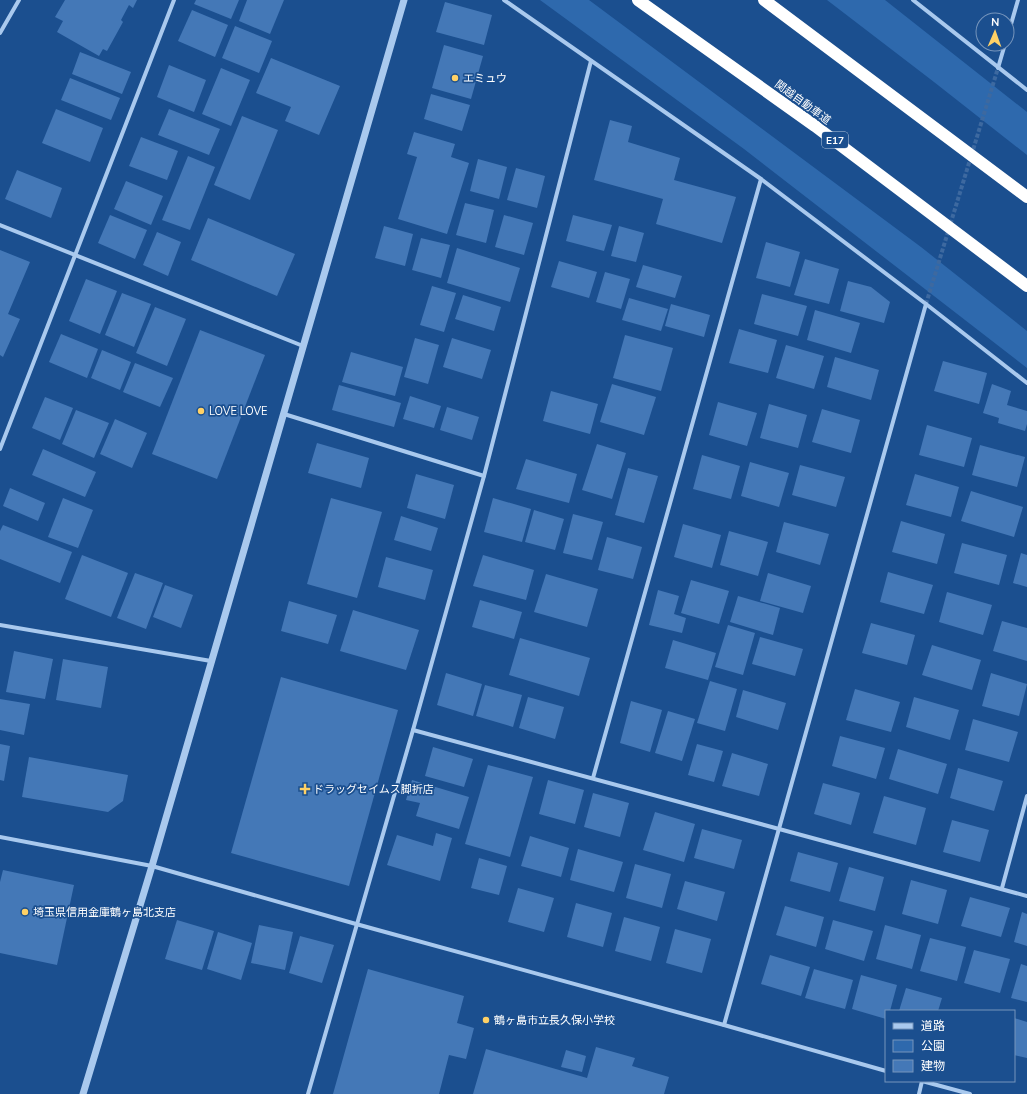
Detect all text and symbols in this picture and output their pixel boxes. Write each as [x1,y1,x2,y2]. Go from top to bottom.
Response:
north arrow [975,12,1015,52]
text: N [991,15,1000,30]
place label: エミュウ [463,71,507,86]
marker: エミュウ [450,73,460,83]
street label: 関越自動車道 [772,77,834,128]
road number: E17 [822,132,848,148]
place label: LOVE LOVE [209,404,267,419]
marker: LOVE LOVE [196,406,206,416]
place label: ドラッグセイムス脚折店 [313,782,434,797]
marker: ドラッグセイムス脚折店 [300,784,310,794]
place label: 埼玉県信用金庫鶴ヶ島北支店 [33,905,176,920]
marker: 埼玉県信用金庫鶴ヶ島北支店 [20,907,30,917]
legend [885,1010,1015,1082]
place label: 鶴ヶ島市立長久保小学校 [494,1013,615,1028]
marker: 鶴ヶ島市立長久保小学校 [481,1015,491,1025]
text: 道路 [921,1018,945,1034]
text: 公園 [921,1038,945,1054]
text: 建物 [921,1058,945,1074]

